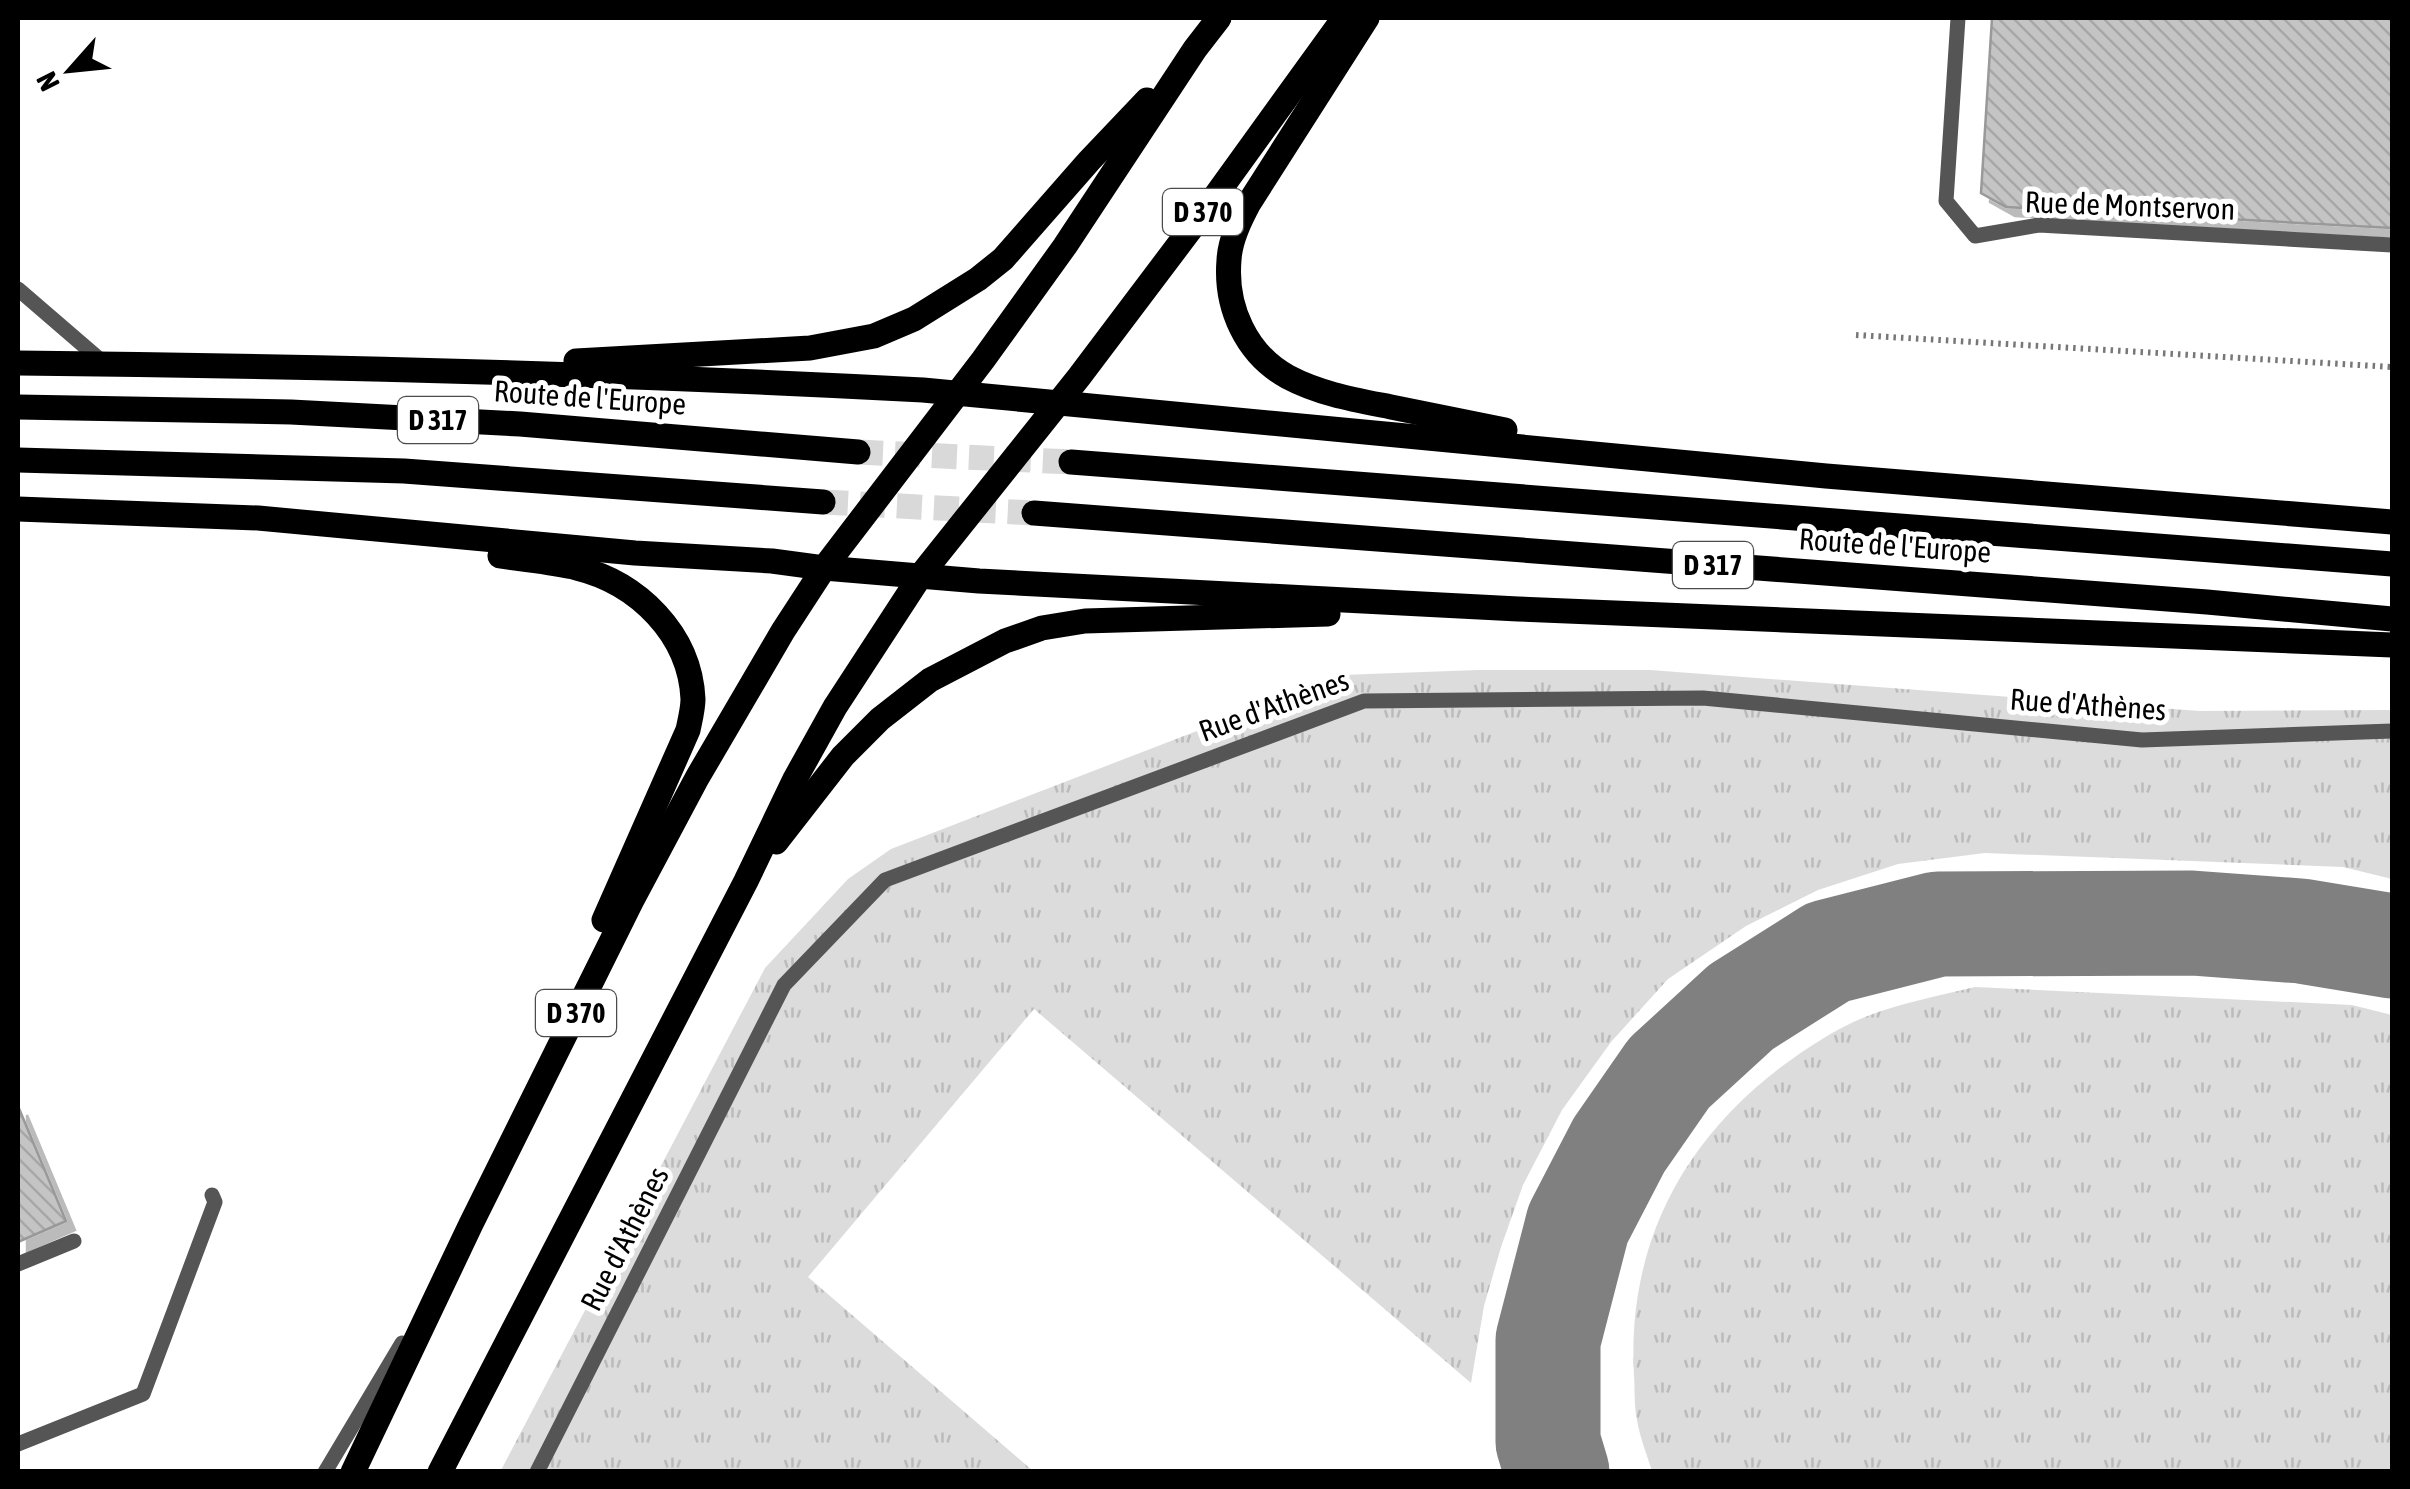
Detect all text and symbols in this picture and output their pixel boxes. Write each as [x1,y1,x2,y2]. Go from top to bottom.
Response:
north arrow [20,20,120,120]
text: N [30,67,66,96]
street label: Rue de Montservon [2024,184,2236,226]
road number: D 370 [1163,189,1243,235]
street label: Route de l'Europe [493,373,687,421]
road number: D 317 [398,397,478,443]
street label: Route de l'Europe [1798,521,1992,569]
road number: D 317 [1673,542,1753,588]
street label: Rue d'Athènes [1194,662,1353,748]
street label: Rue d'Athènes [2009,682,2167,726]
road number: D 370 [536,990,616,1036]
street label: Rue d'Athènes [573,1161,675,1316]

